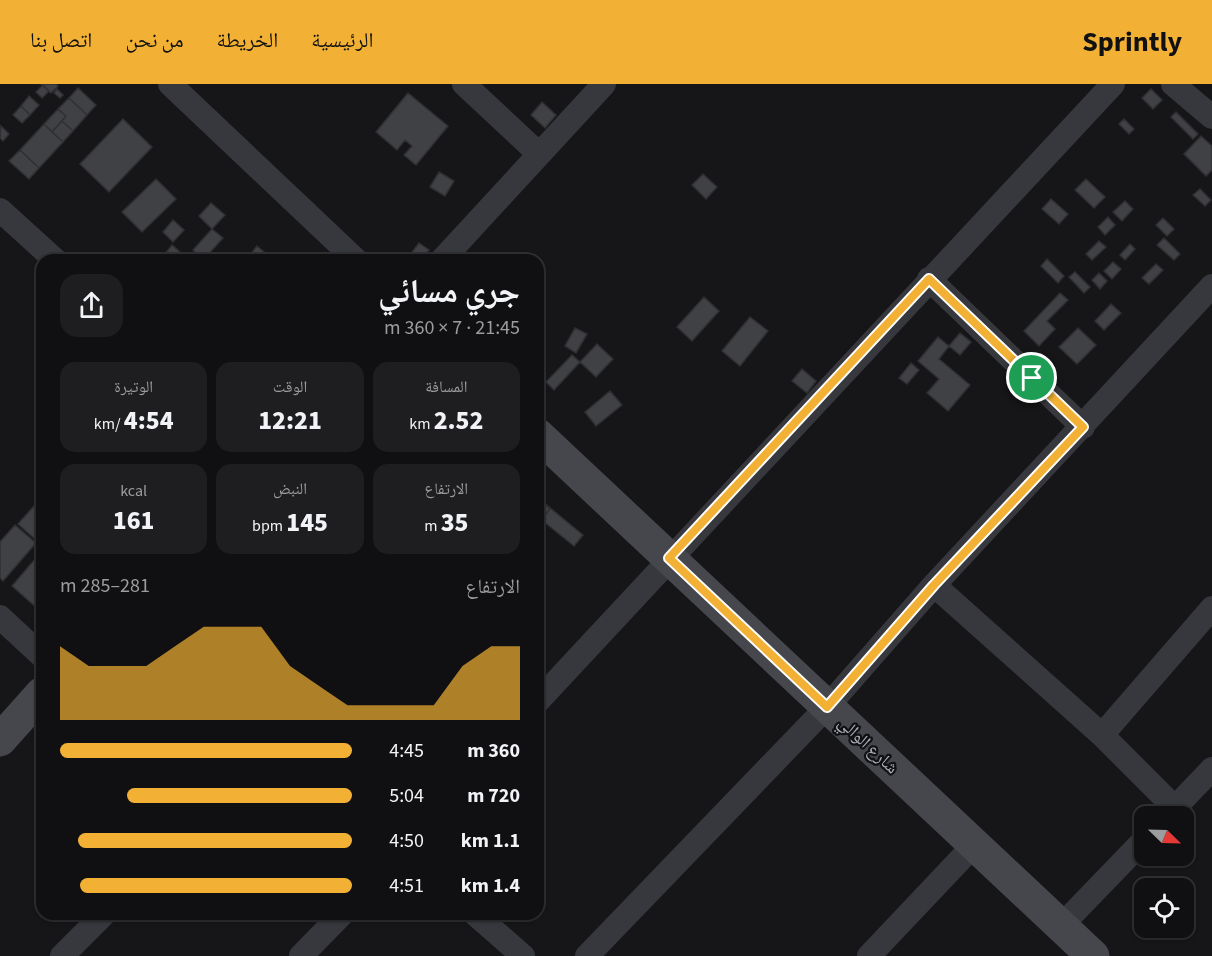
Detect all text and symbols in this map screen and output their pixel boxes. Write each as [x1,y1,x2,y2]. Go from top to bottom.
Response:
text: Sprintly [1082,22,1182,62]
text: اتصل بنا [30,25,92,55]
text: من نحن [125,25,183,55]
text: الخريطة [216,25,278,55]
text: الرئيسية [311,25,374,55]
text: جري مسائي [378,268,520,315]
button: share [60,274,123,337]
text: 21:45 · 7 × 360 m [384,314,520,342]
pin [1006,352,1057,403]
icon: arrive [1015,361,1048,394]
text: الوتيرة [114,376,153,398]
text: الوقت [273,376,307,398]
text: المسافة [425,376,468,398]
text: 4:54 [124,402,174,439]
text: 12:21 [258,402,322,439]
text: 2.52 [434,402,483,439]
text: /km [94,413,124,435]
text: km [409,413,434,435]
text: النبض [273,478,307,500]
text: الارتفاع [425,478,468,500]
text: kcal [120,480,147,502]
text: 161 [113,502,155,539]
text: 145 [286,504,328,541]
text: 35 [441,504,468,541]
text: bpm [252,515,286,537]
text: m [424,515,441,537]
text: 281–285 m [60,572,150,600]
text: الارتفاع [465,573,520,601]
street label: شارع الوالي [831,710,904,781]
text: 4:45 [389,737,424,765]
text: 360 m [467,737,520,765]
text: 5:04 [389,782,424,810]
text: 720 m [467,782,520,810]
north arrow [1134,806,1194,866]
map controls [1134,806,1194,938]
text: 4:50 [389,827,424,855]
text: 1.1 km [461,827,520,855]
text: 4:51 [389,872,424,900]
text: 1.4 km [461,872,520,900]
button: locate [1134,878,1194,938]

